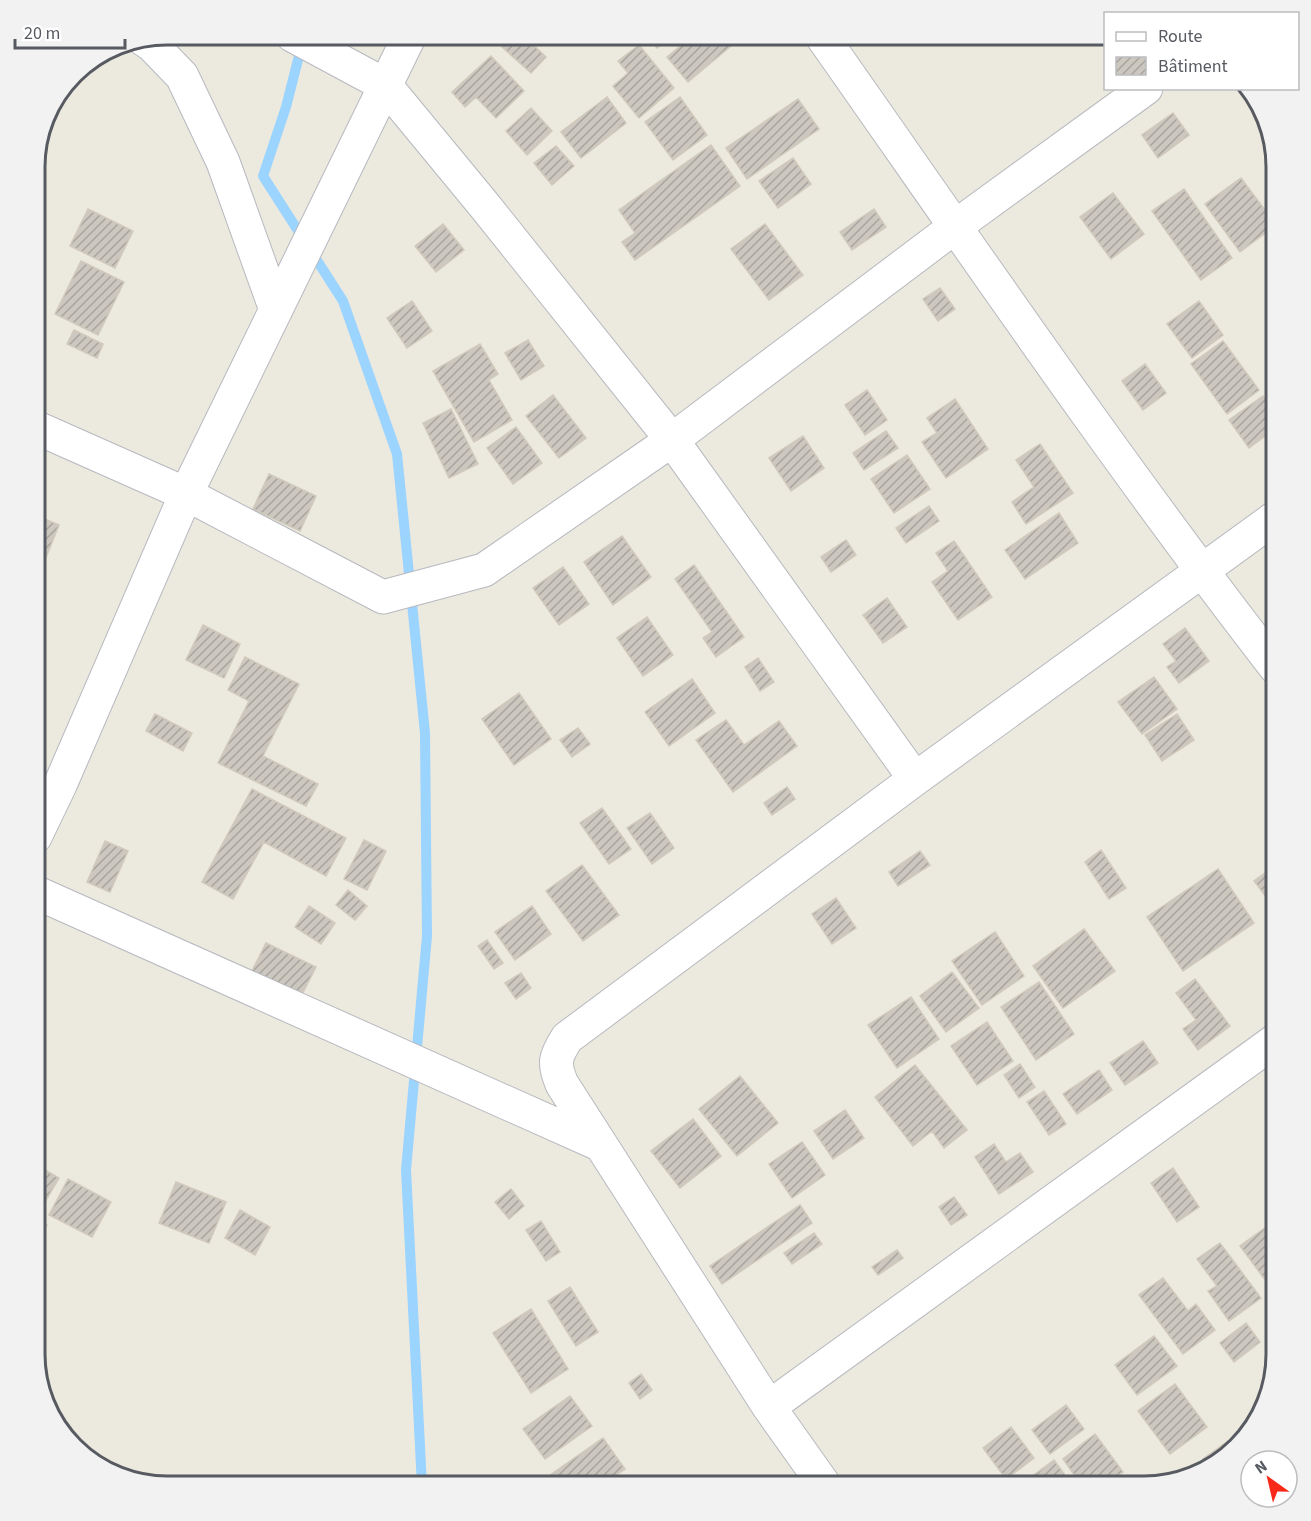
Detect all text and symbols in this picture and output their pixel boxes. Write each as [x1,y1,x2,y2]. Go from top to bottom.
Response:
scale bar [15,12,124,50]
legend [1104,12,1299,90]
text: 20 m [24,21,60,46]
text: Route [1158,24,1202,49]
text: Bâtiment [1158,54,1228,79]
north arrow [1239,1449,1299,1509]
text: N [1251,1455,1272,1479]

